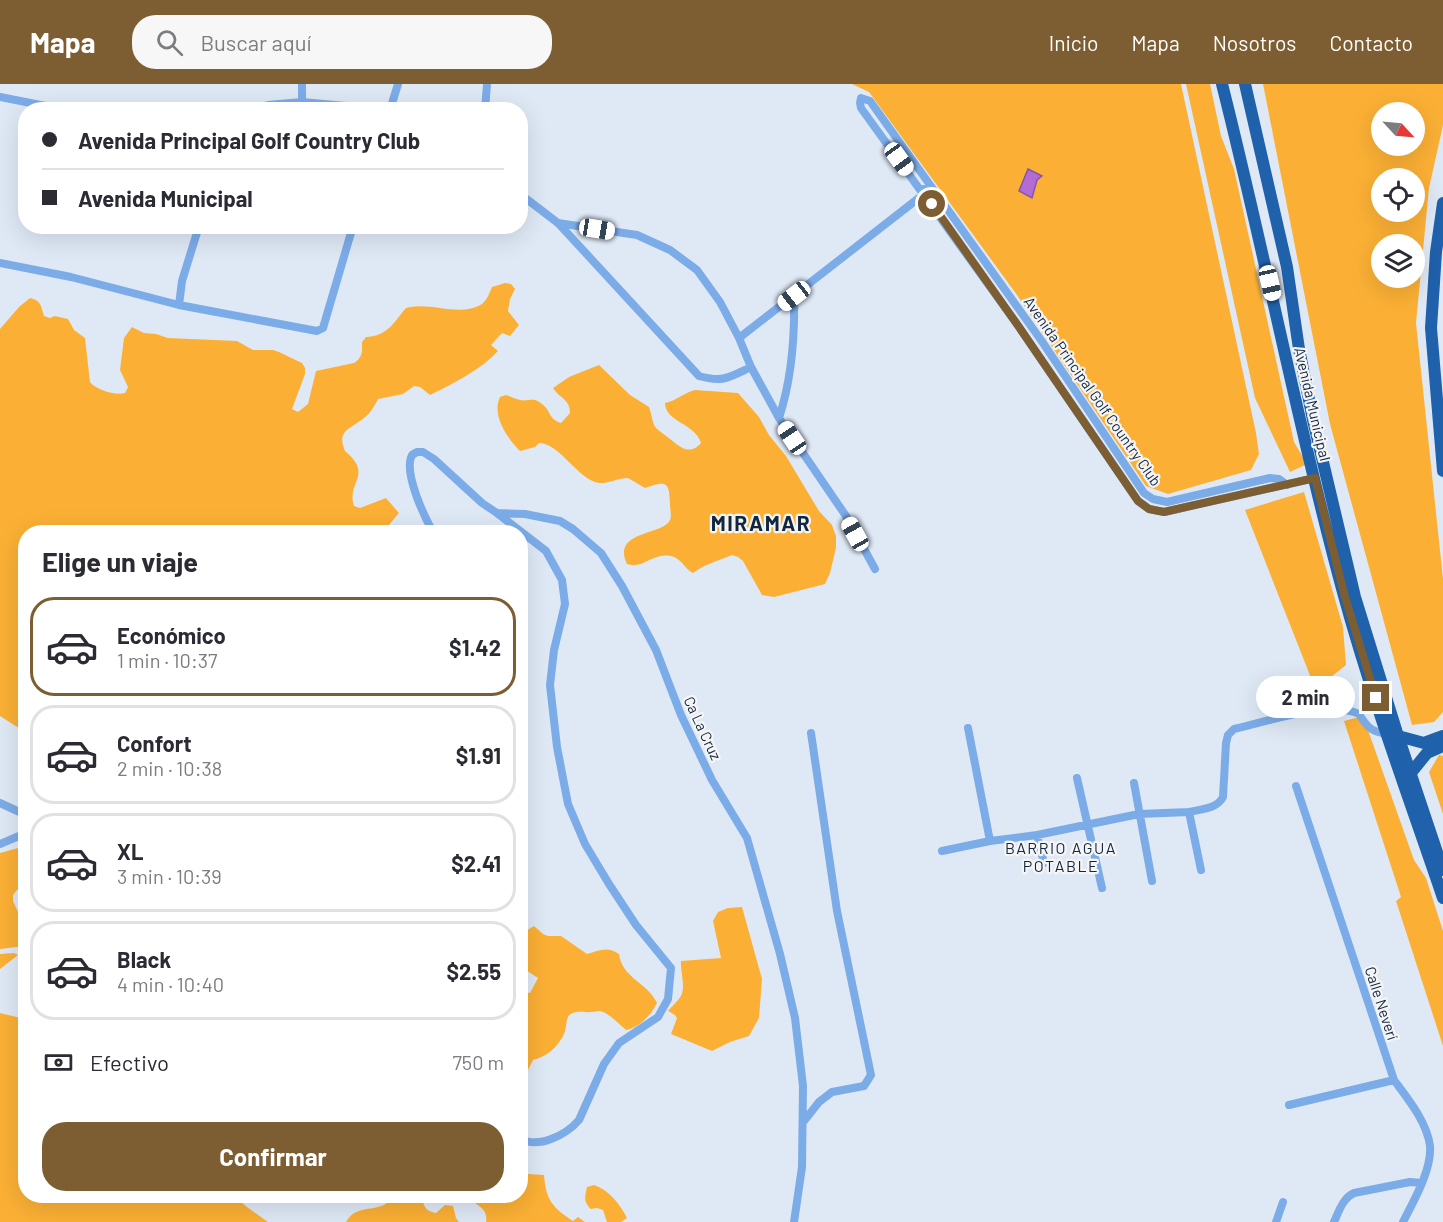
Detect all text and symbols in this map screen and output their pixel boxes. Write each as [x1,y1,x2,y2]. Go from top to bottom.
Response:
search box [132,15,552,69]
text: Mapa [30,25,96,59]
icon: search [153,26,186,59]
text: Buscar aquí [201,29,311,55]
text: Inicio [1049,30,1099,55]
text: Mapa [1132,30,1180,55]
text: Nosotros [1213,30,1296,55]
text: Contacto [1329,30,1413,55]
north arrow [1371,102,1425,156]
map controls [1371,102,1425,288]
text: Avenida Principal Golf Country Club [78,127,420,153]
car [881,139,917,179]
button: locate [1371,168,1425,222]
text: Avenida Municipal [78,185,253,211]
route start [918,190,945,217]
car [578,217,616,241]
button: layers [1371,234,1425,288]
car [1257,263,1283,303]
car [774,278,814,314]
street label: Avenida Principal Golf Country Club [1021,293,1165,489]
street label: Avenida Municipal [1291,345,1335,463]
car [774,418,810,458]
district label: MIRAMAR [711,510,811,535]
car [838,514,872,554]
text: Elige un viaje [42,545,198,577]
icon: car [45,620,99,674]
text: Económico [117,622,226,648]
text: $1.42 [449,634,501,660]
text: 1 min · 10:37 [117,648,217,672]
callout: 2 min [1256,677,1355,719]
route end [1362,684,1389,711]
text: 2 min [1282,685,1329,709]
street label: Ca La Cruz [680,693,726,763]
icon: car [45,728,99,782]
text: Confort [117,730,192,756]
text: $1.91 [456,742,501,768]
text: 2 min · 10:38 [117,756,222,780]
icon: car [45,836,99,890]
text: XL [117,838,143,864]
district label: BARRIO AGUA POTABLE [1005,838,1117,875]
text: $2.41 [451,850,501,876]
text: 3 min · 10:39 [117,864,222,888]
icon: car [45,944,99,998]
text: Black [117,946,171,972]
text: $2.55 [446,958,501,984]
street label: Calle Neverí [1362,964,1402,1042]
text: 4 min · 10:40 [117,972,224,996]
icon: cash [42,1046,75,1079]
text: Efectivo [90,1049,169,1075]
text: 750 m [452,1050,504,1074]
button: Confirmar [42,1122,504,1191]

